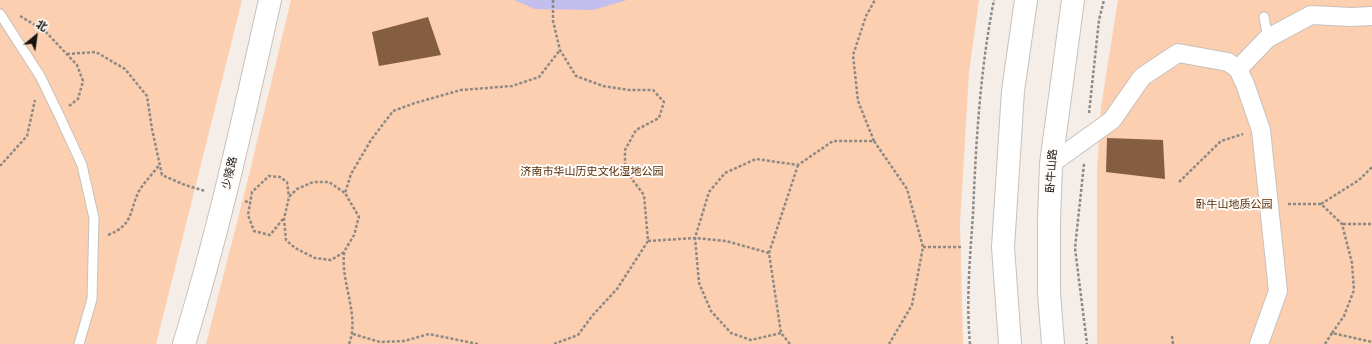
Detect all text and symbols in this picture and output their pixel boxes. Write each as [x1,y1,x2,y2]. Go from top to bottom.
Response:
north arrow [16,16,56,56]
text: 北 [34,18,50,33]
street label: 卧牛山路 [1044,149,1060,193]
street label: 少陵路 [220,155,240,191]
park label: 济南市华山历史文化湿地公园 [521,165,663,179]
park label: 卧牛山地质公园 [1196,198,1272,212]

